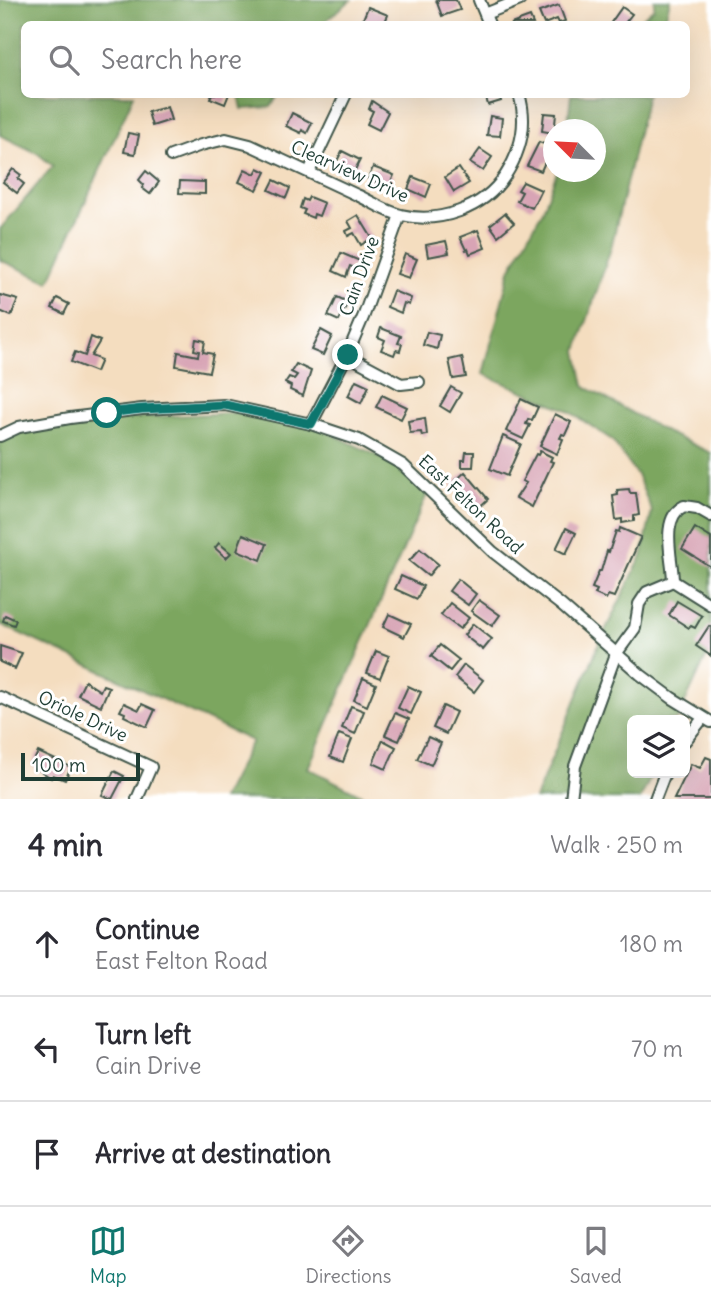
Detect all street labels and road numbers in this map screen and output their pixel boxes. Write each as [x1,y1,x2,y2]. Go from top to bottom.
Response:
street label: Clearview Drive [287,135,413,207]
street label: Cain Drive [334,233,384,319]
street label: East Felton Road [414,449,529,559]
street label: Oriole Drive [35,685,131,747]

